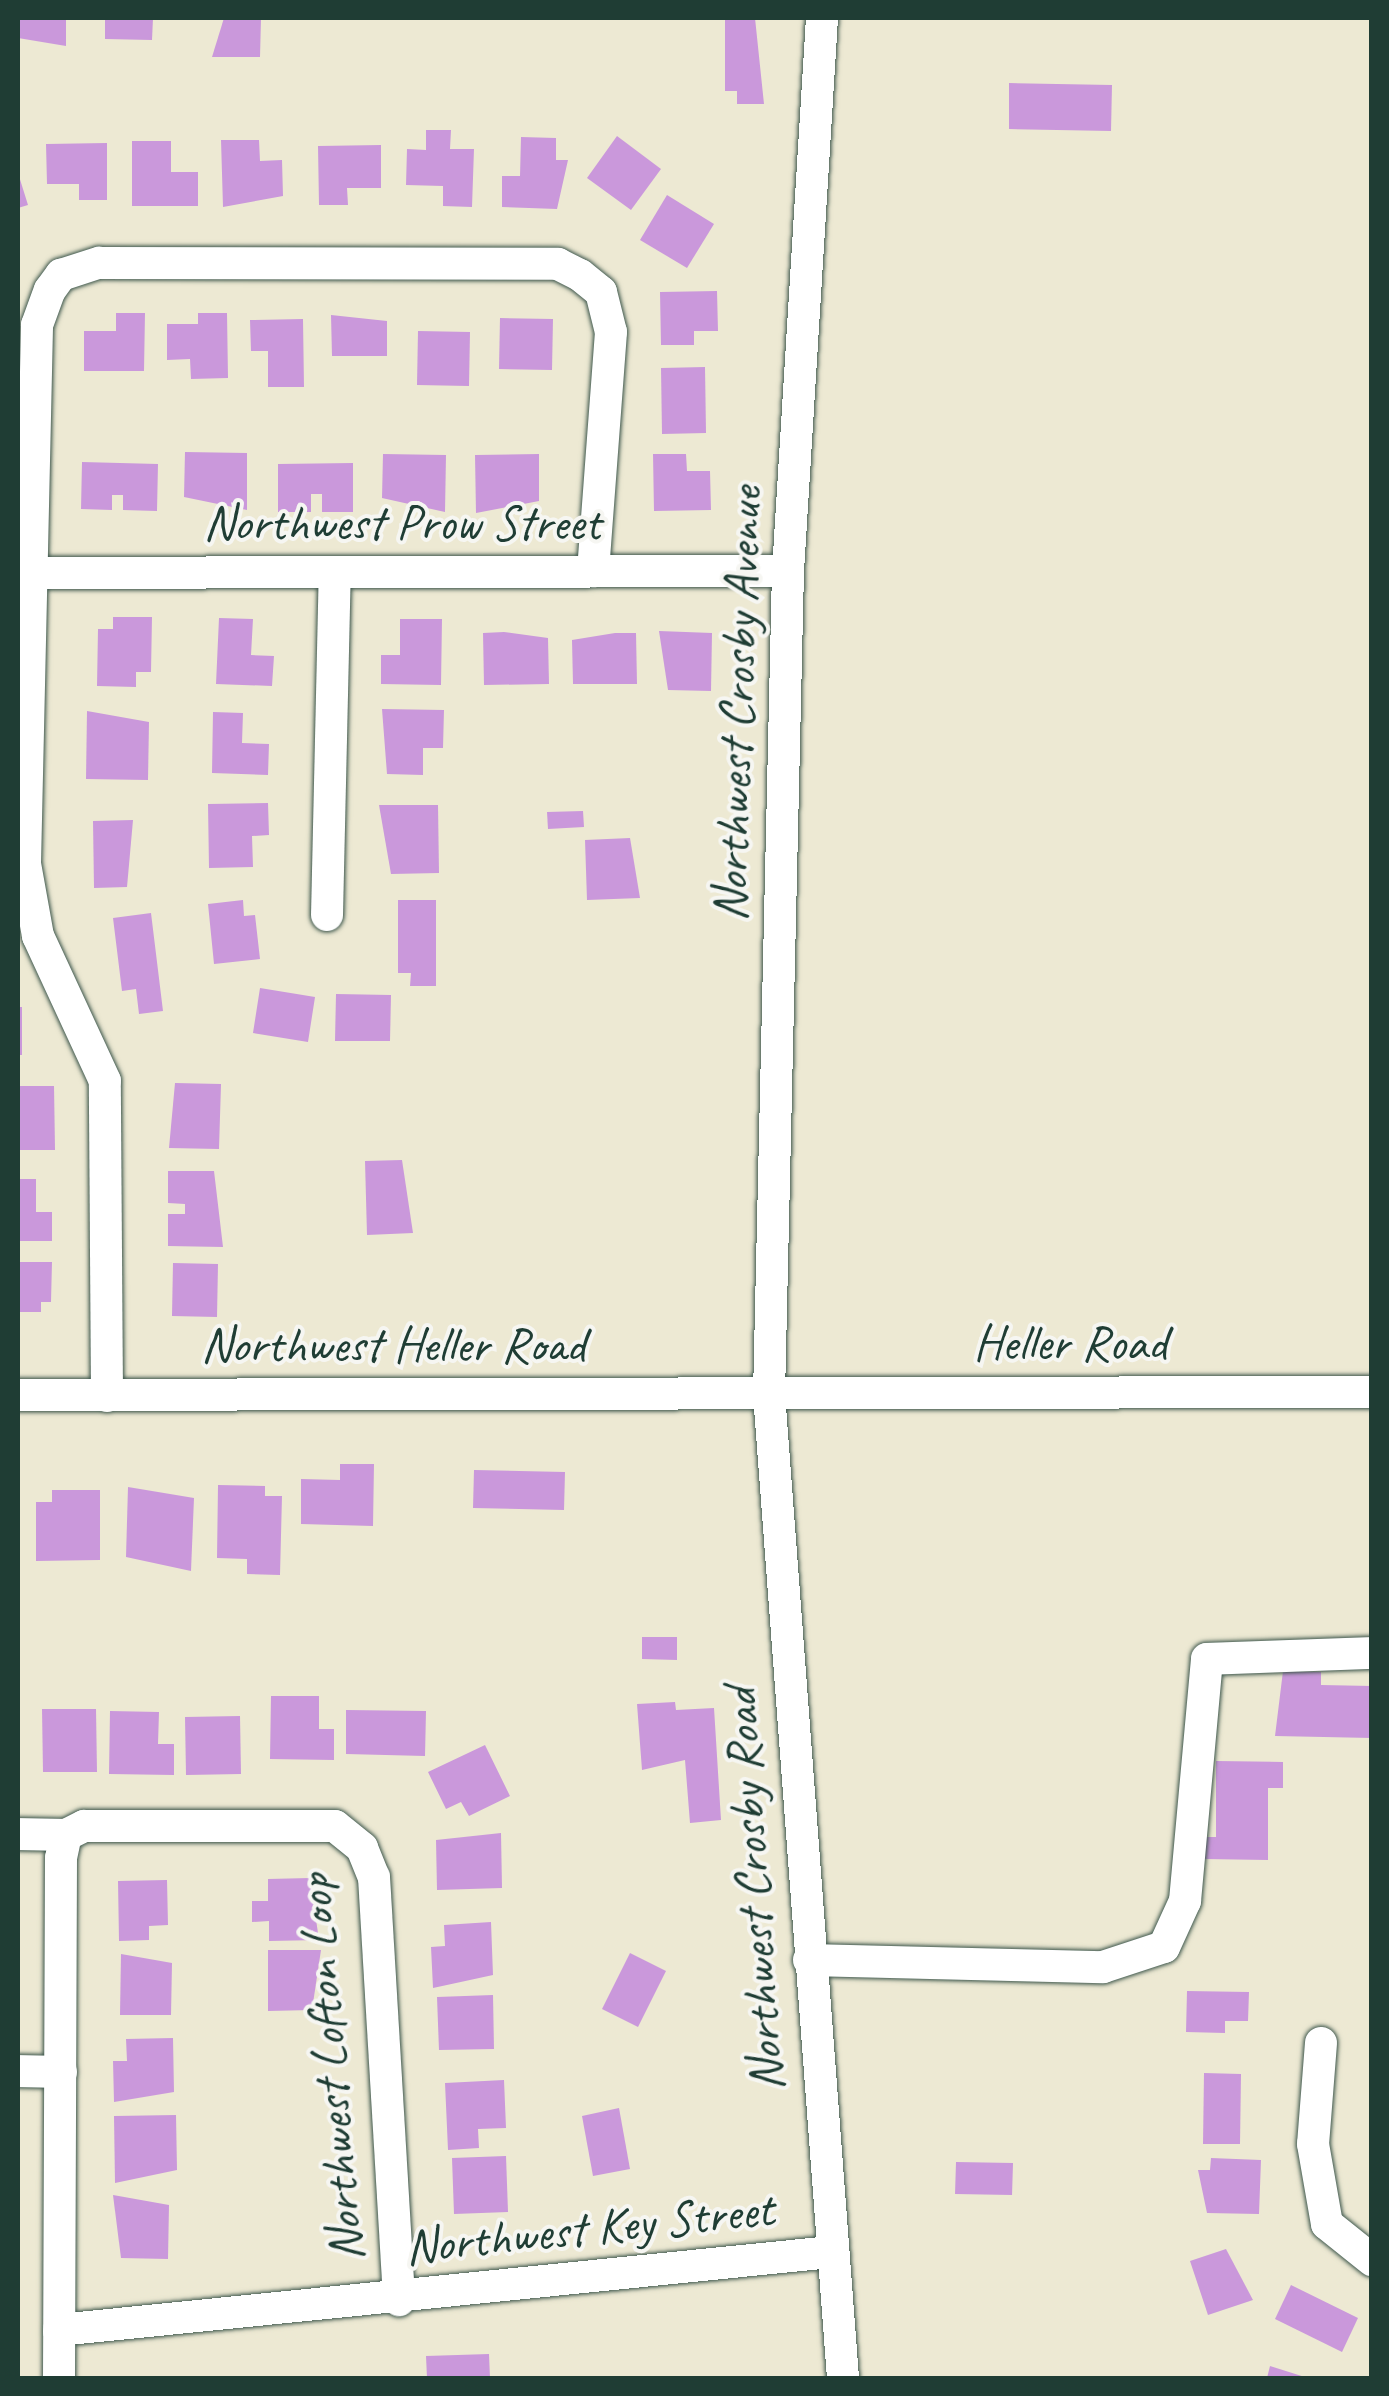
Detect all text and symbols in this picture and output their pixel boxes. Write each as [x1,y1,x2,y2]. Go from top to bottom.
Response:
street label: Northwest Crosby Avenue [699,486,775,922]
street label: Northwest Prow Street [203,493,601,553]
street label: Heller Road [974,1313,1166,1373]
street label: Northwest Heller Road [201,1315,585,1375]
street label: Northwest Crosby Road [709,1687,797,2093]
street label: Northwest Lofton Loop [283,1872,377,2264]
street label: Northwest Key Street [402,2179,776,2277]

